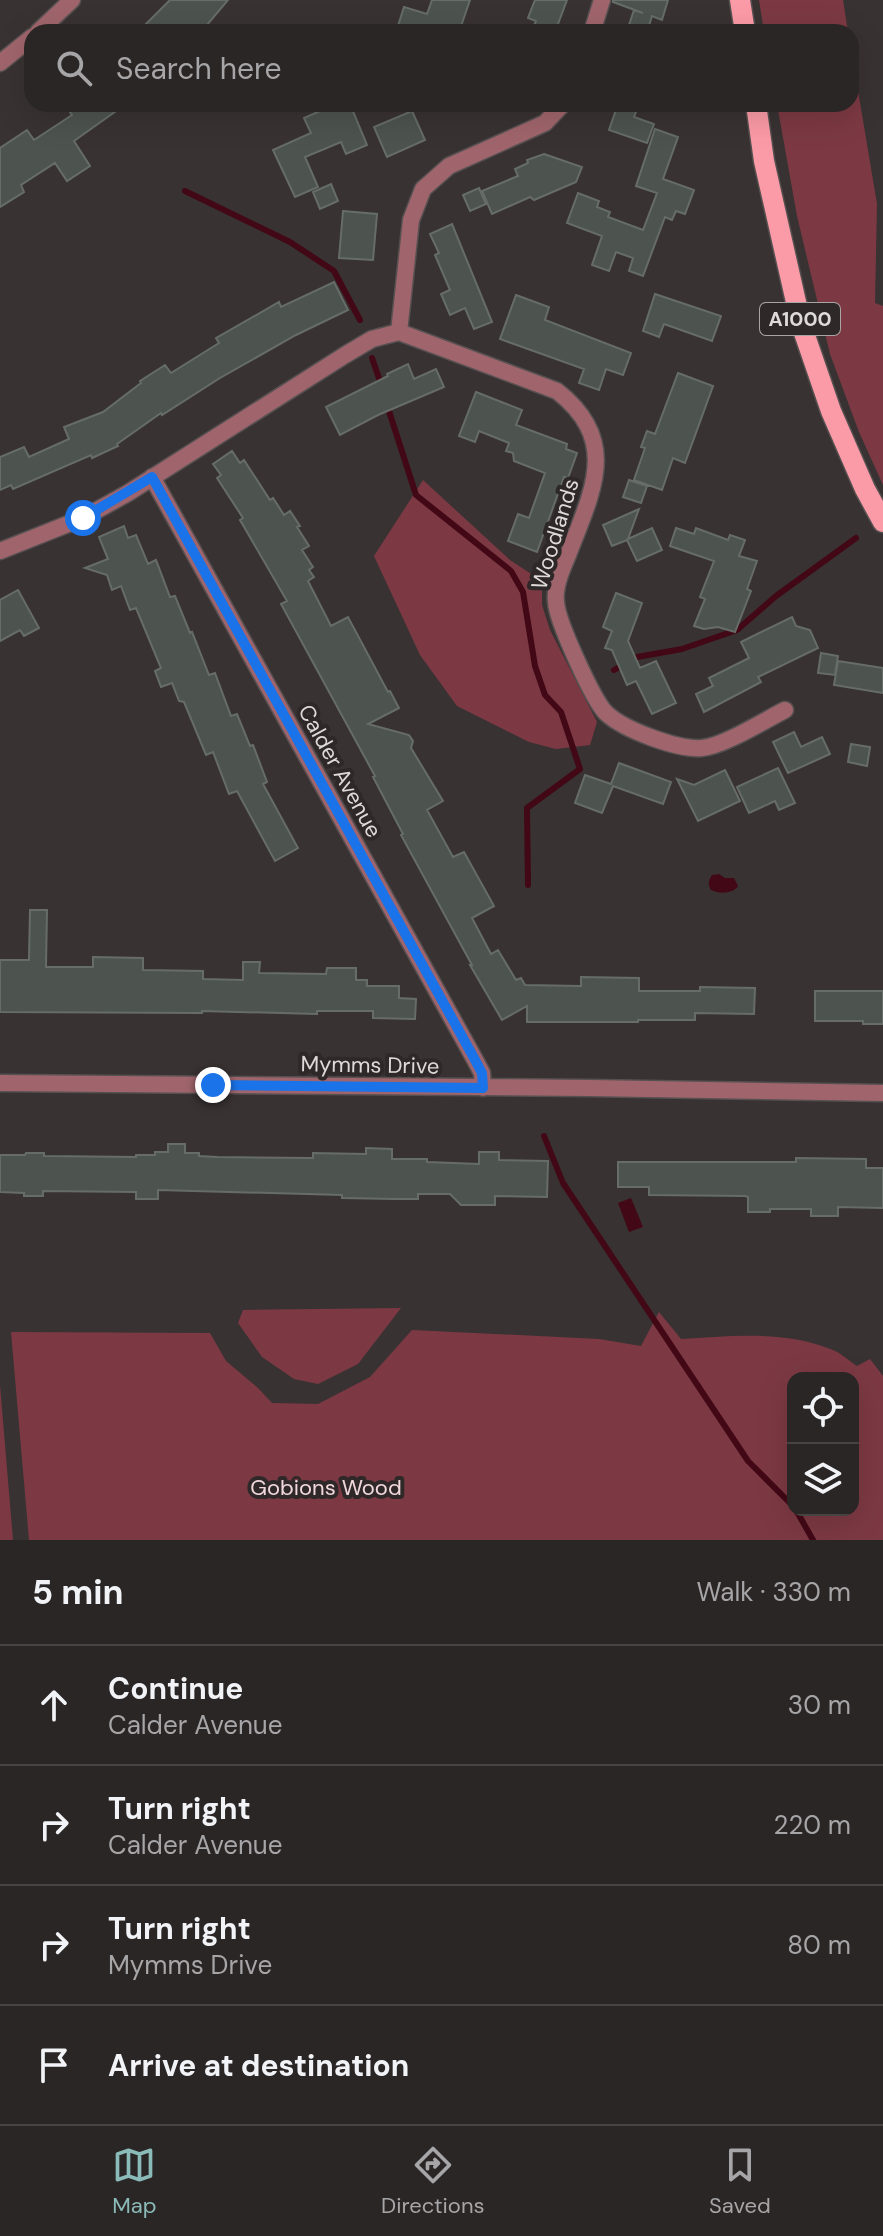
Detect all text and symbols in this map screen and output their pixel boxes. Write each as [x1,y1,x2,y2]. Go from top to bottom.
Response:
search box [24,24,859,112]
icon: search [52,46,96,90]
text: Search here [116,49,282,88]
road number: A1000 [760,303,840,335]
street label: Woodlands [524,475,586,593]
route start [65,500,101,536]
street label: Calder Avenue [292,699,388,843]
street label: Mymms Drive [300,1049,440,1081]
route end [195,1067,231,1103]
map controls [787,1372,859,1516]
button: locate [787,1372,859,1444]
button: layers [787,1444,859,1516]
park label: Gobions Wood [250,1473,402,1502]
text: 5 min [32,1570,123,1615]
text: Walk · 330 m [696,1575,851,1609]
text: Continue [108,1669,243,1708]
icon: ahead [32,1683,76,1727]
text: 30 m [788,1688,851,1722]
text: Calder Avenue [108,1708,283,1742]
text: Turn right [108,1789,251,1828]
icon: right [32,1803,76,1847]
text: 220 m [773,1808,851,1842]
text: Calder Avenue [108,1828,283,1862]
text: Turn right [108,1909,251,1948]
icon: right [32,1923,76,1967]
text: 80 m [787,1928,851,1962]
text: Mymms Drive [108,1948,272,1982]
icon: arrive [32,2043,76,2087]
text: Arrive at destination [108,2046,409,2085]
tab: Map [112,2143,157,2220]
tab: Directions [381,2143,485,2220]
tab: Saved [709,2143,771,2220]

